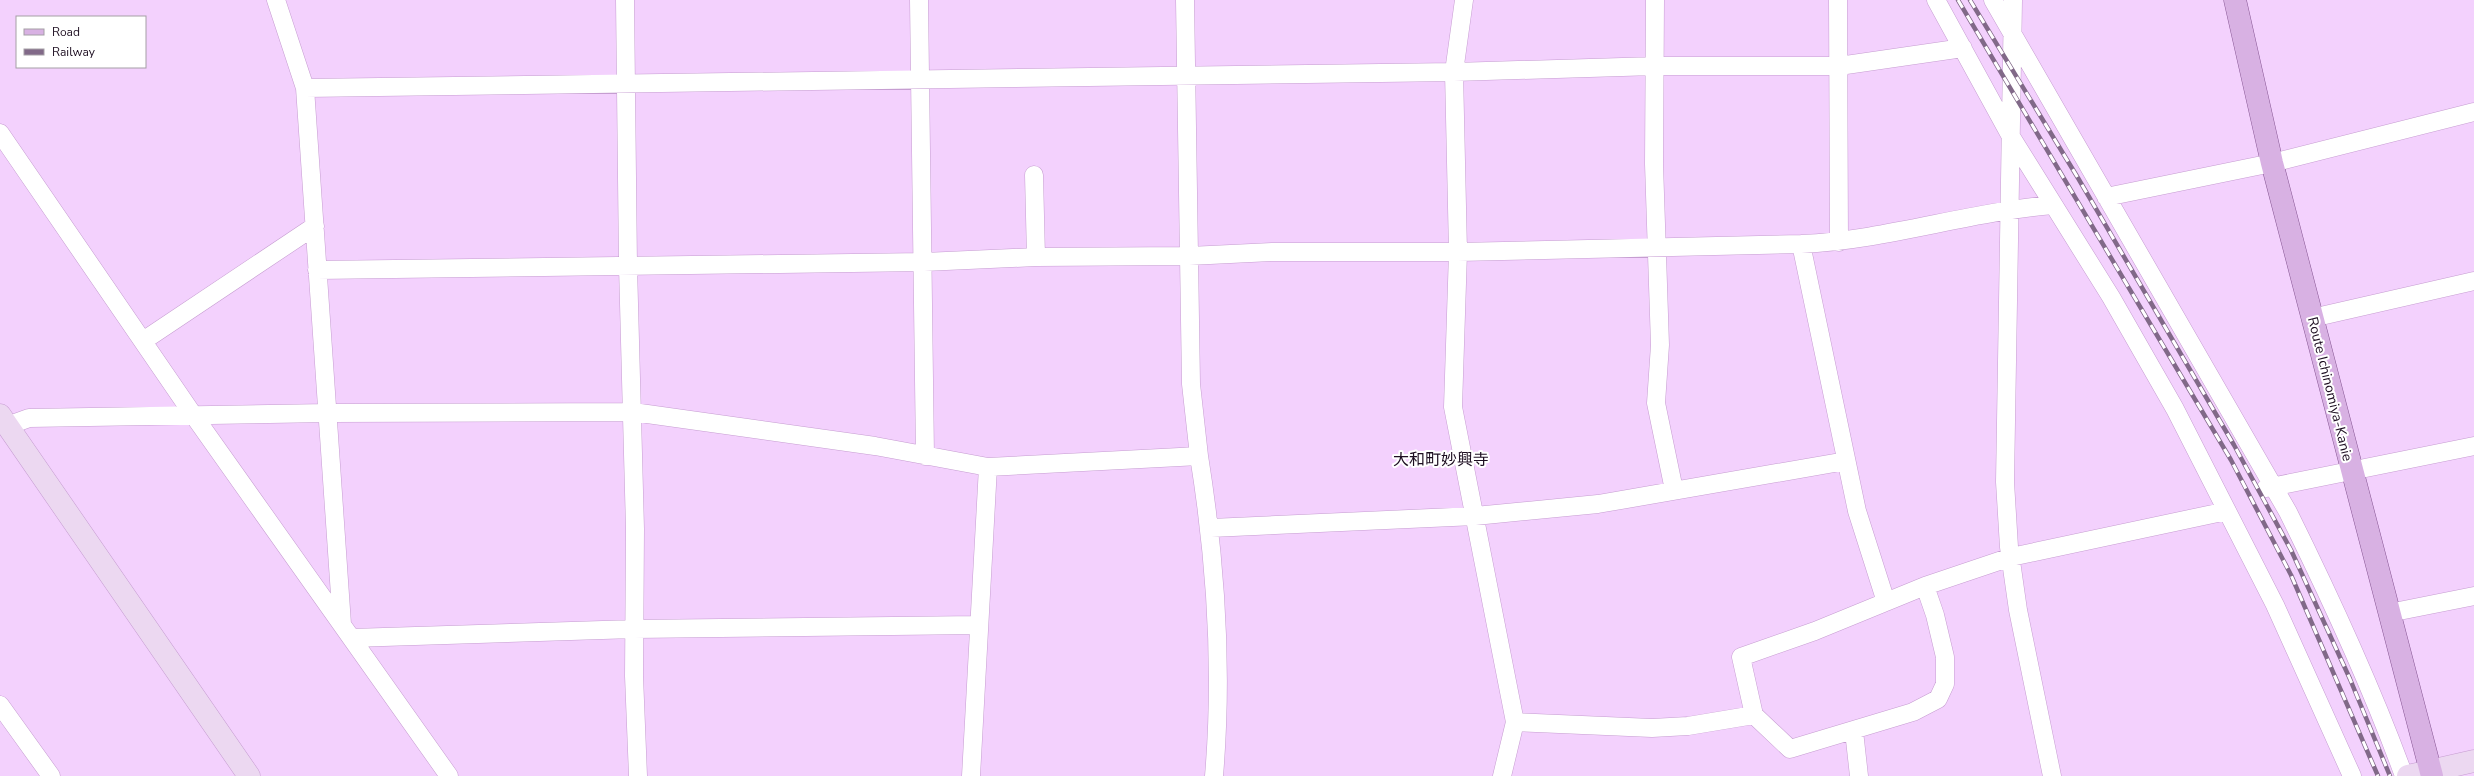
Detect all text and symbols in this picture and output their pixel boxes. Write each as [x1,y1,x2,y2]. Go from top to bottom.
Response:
legend [16,16,146,68]
text: Road [52,24,80,40]
text: Railway [52,44,96,60]
street label: Route Ichinomiya-Kanie [2303,315,2357,463]
district label: 大和町妙興寺 [1393,449,1489,471]

